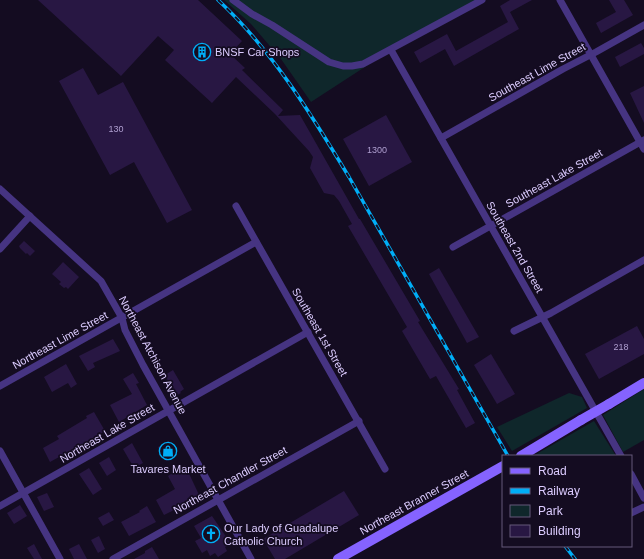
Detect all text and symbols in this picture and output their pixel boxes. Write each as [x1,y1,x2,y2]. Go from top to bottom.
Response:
street label: Southeast Lime Street [486,40,588,104]
building icon: BNSF Car Shops [192,42,212,62]
place label: BNSF Car Shops [215,46,300,58]
house number: 130 [108,124,124,134]
house number: 1300 [367,145,387,155]
street label: Southeast Lake Street [503,146,605,210]
street label: Southeast 2nd Street [484,199,546,295]
street label: Southeast 1st Street [290,286,350,378]
street label: Northeast Atchison Avenue [117,294,189,416]
street label: Northeast Lime Street [10,309,110,371]
house number: 218 [613,342,629,352]
street label: Northeast Lake Street [58,401,156,465]
shop icon: Tavares Market [158,441,178,461]
street label: Northeast Chandler Street [171,444,289,516]
legend [502,455,632,547]
place label: Tavares Market [130,463,206,475]
text: Road [538,464,567,478]
street label: Northeast Branner Street [358,467,470,537]
text: Railway [538,484,580,498]
text: Park [538,504,564,518]
place label: Our Lady of Guadalupe Catholic Church [224,522,338,547]
church icon: Our Lady of Guadalupe Catholic Church [201,524,221,544]
text: Building [538,524,581,538]

